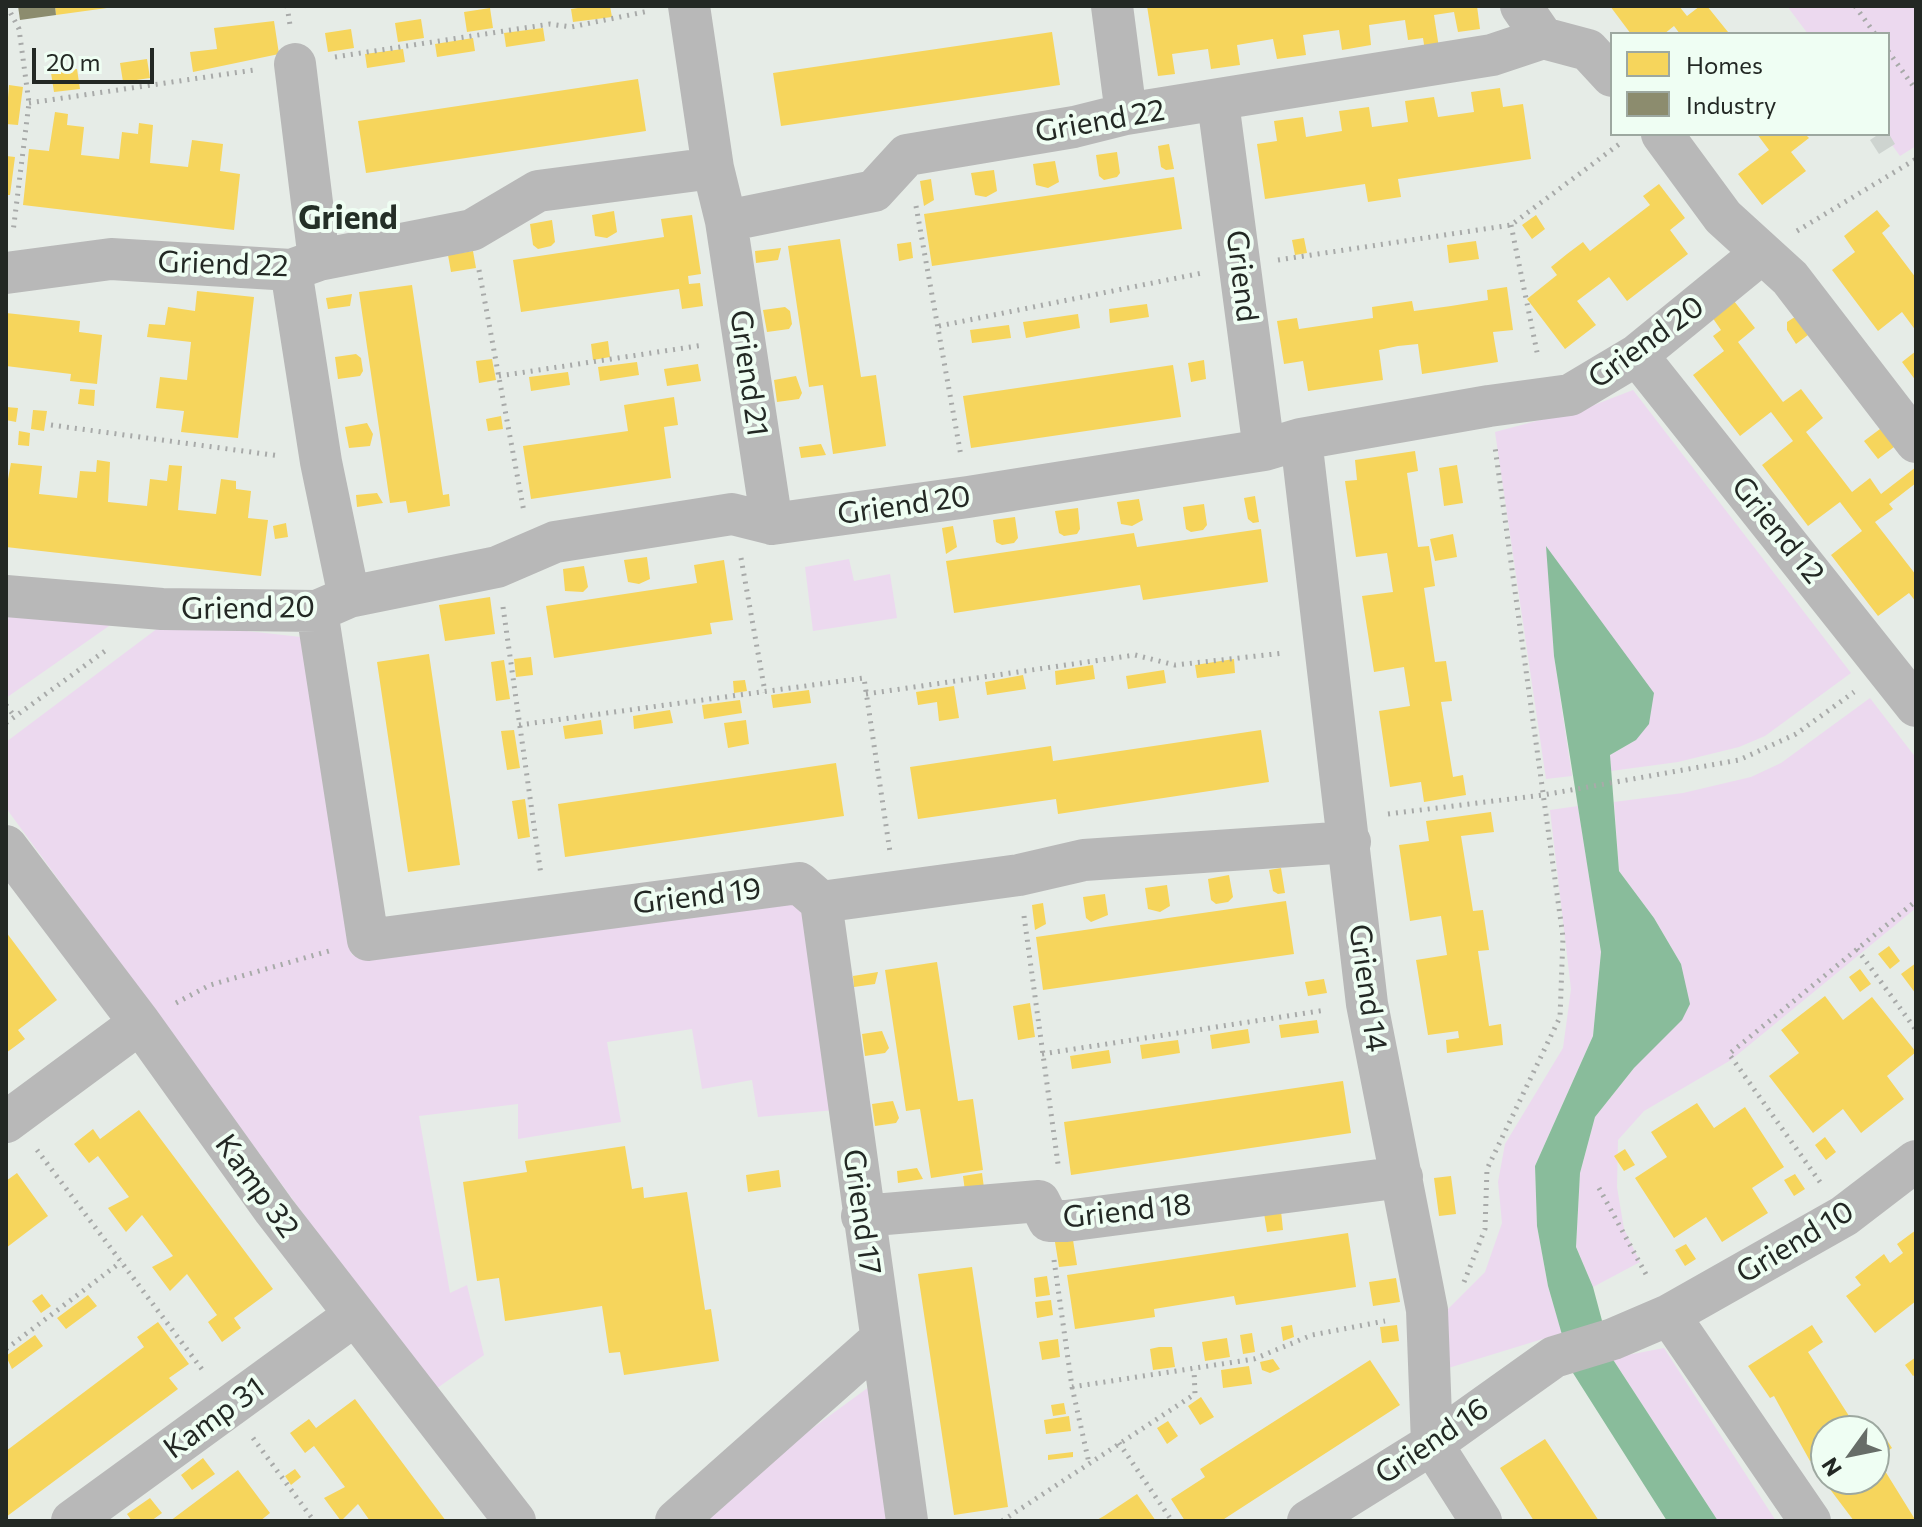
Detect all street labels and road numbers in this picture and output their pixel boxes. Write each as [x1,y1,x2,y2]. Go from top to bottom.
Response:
street label: Griend 22 [1032,92,1168,150]
street label: Griend [1219,228,1265,324]
street label: Griend 22 [157,244,289,284]
street label: Griend 20 [1581,288,1711,396]
street label: Griend 21 [722,307,776,439]
street label: Griend 12 [1724,469,1832,591]
street label: Griend 20 [835,478,973,532]
street label: Griend 20 [181,589,315,627]
street label: Griend 19 [631,870,763,922]
street label: Griend 14 [1341,922,1395,1054]
street label: Kamp 32 [207,1127,307,1245]
street label: Griend 17 [835,1147,889,1277]
street label: Griend 18 [1061,1186,1193,1236]
street label: Griend 10 [1730,1193,1860,1291]
street label: Kamp 31 [157,1370,271,1466]
street label: Griend 16 [1369,1390,1495,1492]

